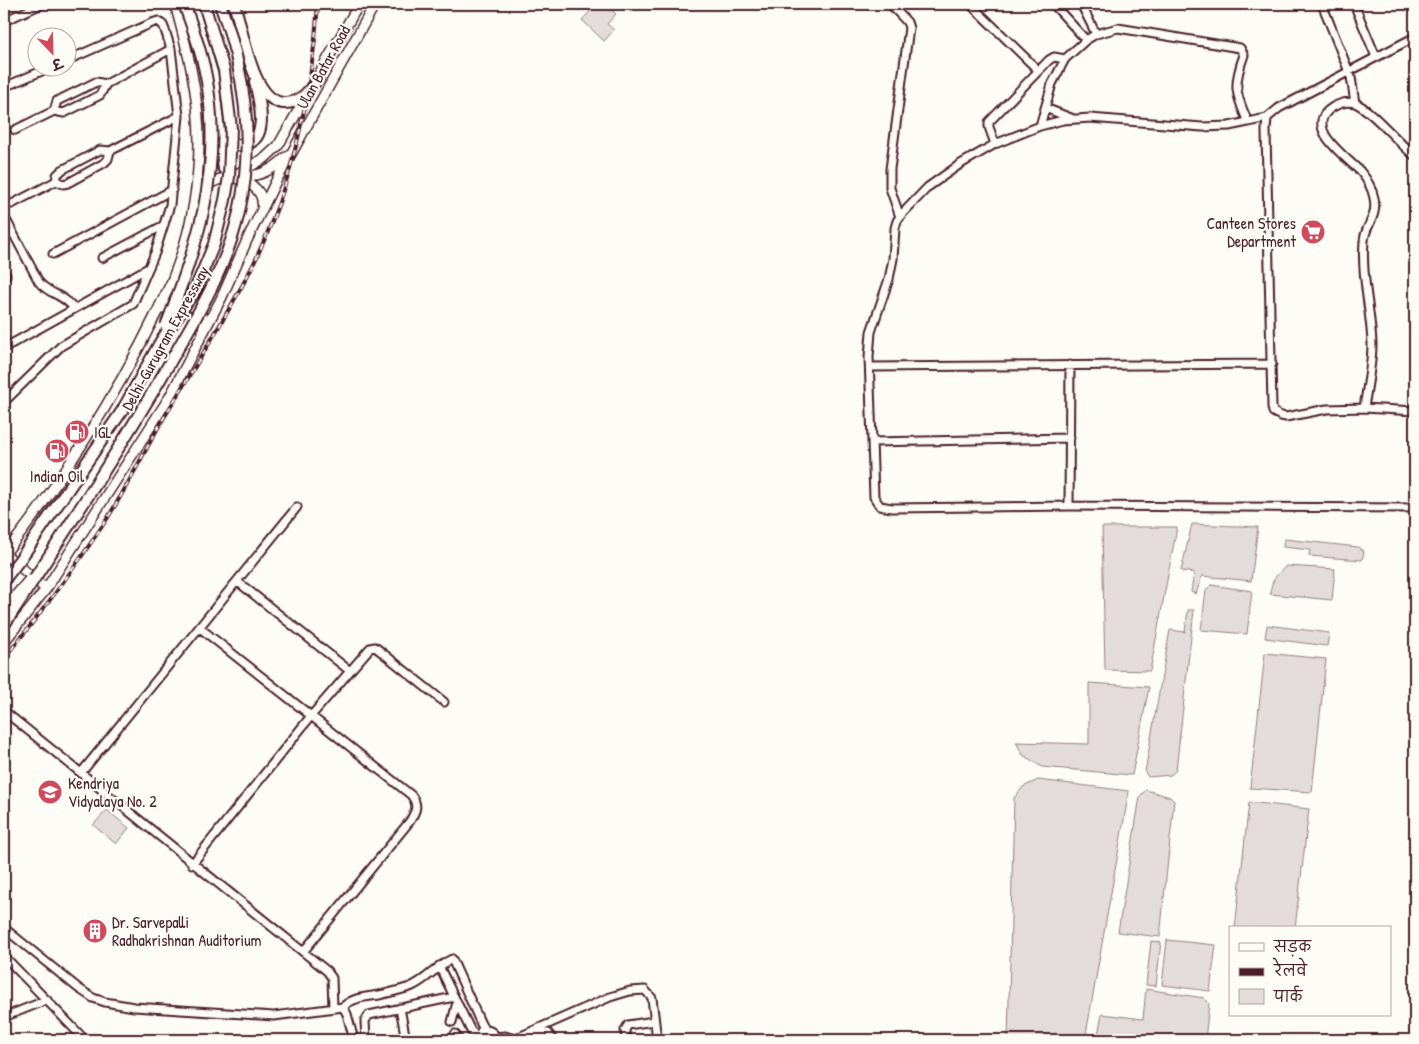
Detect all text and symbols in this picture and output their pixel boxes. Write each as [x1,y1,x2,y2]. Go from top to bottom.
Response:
street label: Ulan Batar Road [291,21,355,113]
north arrow [28,28,78,78]
text: उ [48,53,67,76]
place label: Canteen Stores Department [1207,212,1296,252]
supermarket icon: Canteen Stores Department [1300,219,1326,245]
street label: Delhi-Gurugram Expressway [116,262,214,414]
fuel station icon: IGL [64,419,90,445]
place label: IGL [94,421,111,443]
fuel station icon: Indian Oil [44,438,70,464]
place label: Indian Oil [30,465,85,487]
place label: Kendriya Vidyalaya No. 2 [68,772,157,812]
school or university icon: Kendriya Vidyalaya No. 2 [37,779,63,805]
place label: Dr. Sarvepalli Radhakrishnan Auditorium [112,911,262,951]
building icon: Dr. Sarvepalli Radhakrishnan Auditorium [82,918,108,944]
legend [1229,926,1392,1016]
text: सड़क [1273,936,1312,957]
text: रेलवे [1272,957,1308,981]
text: पार्क [1273,985,1304,1007]

